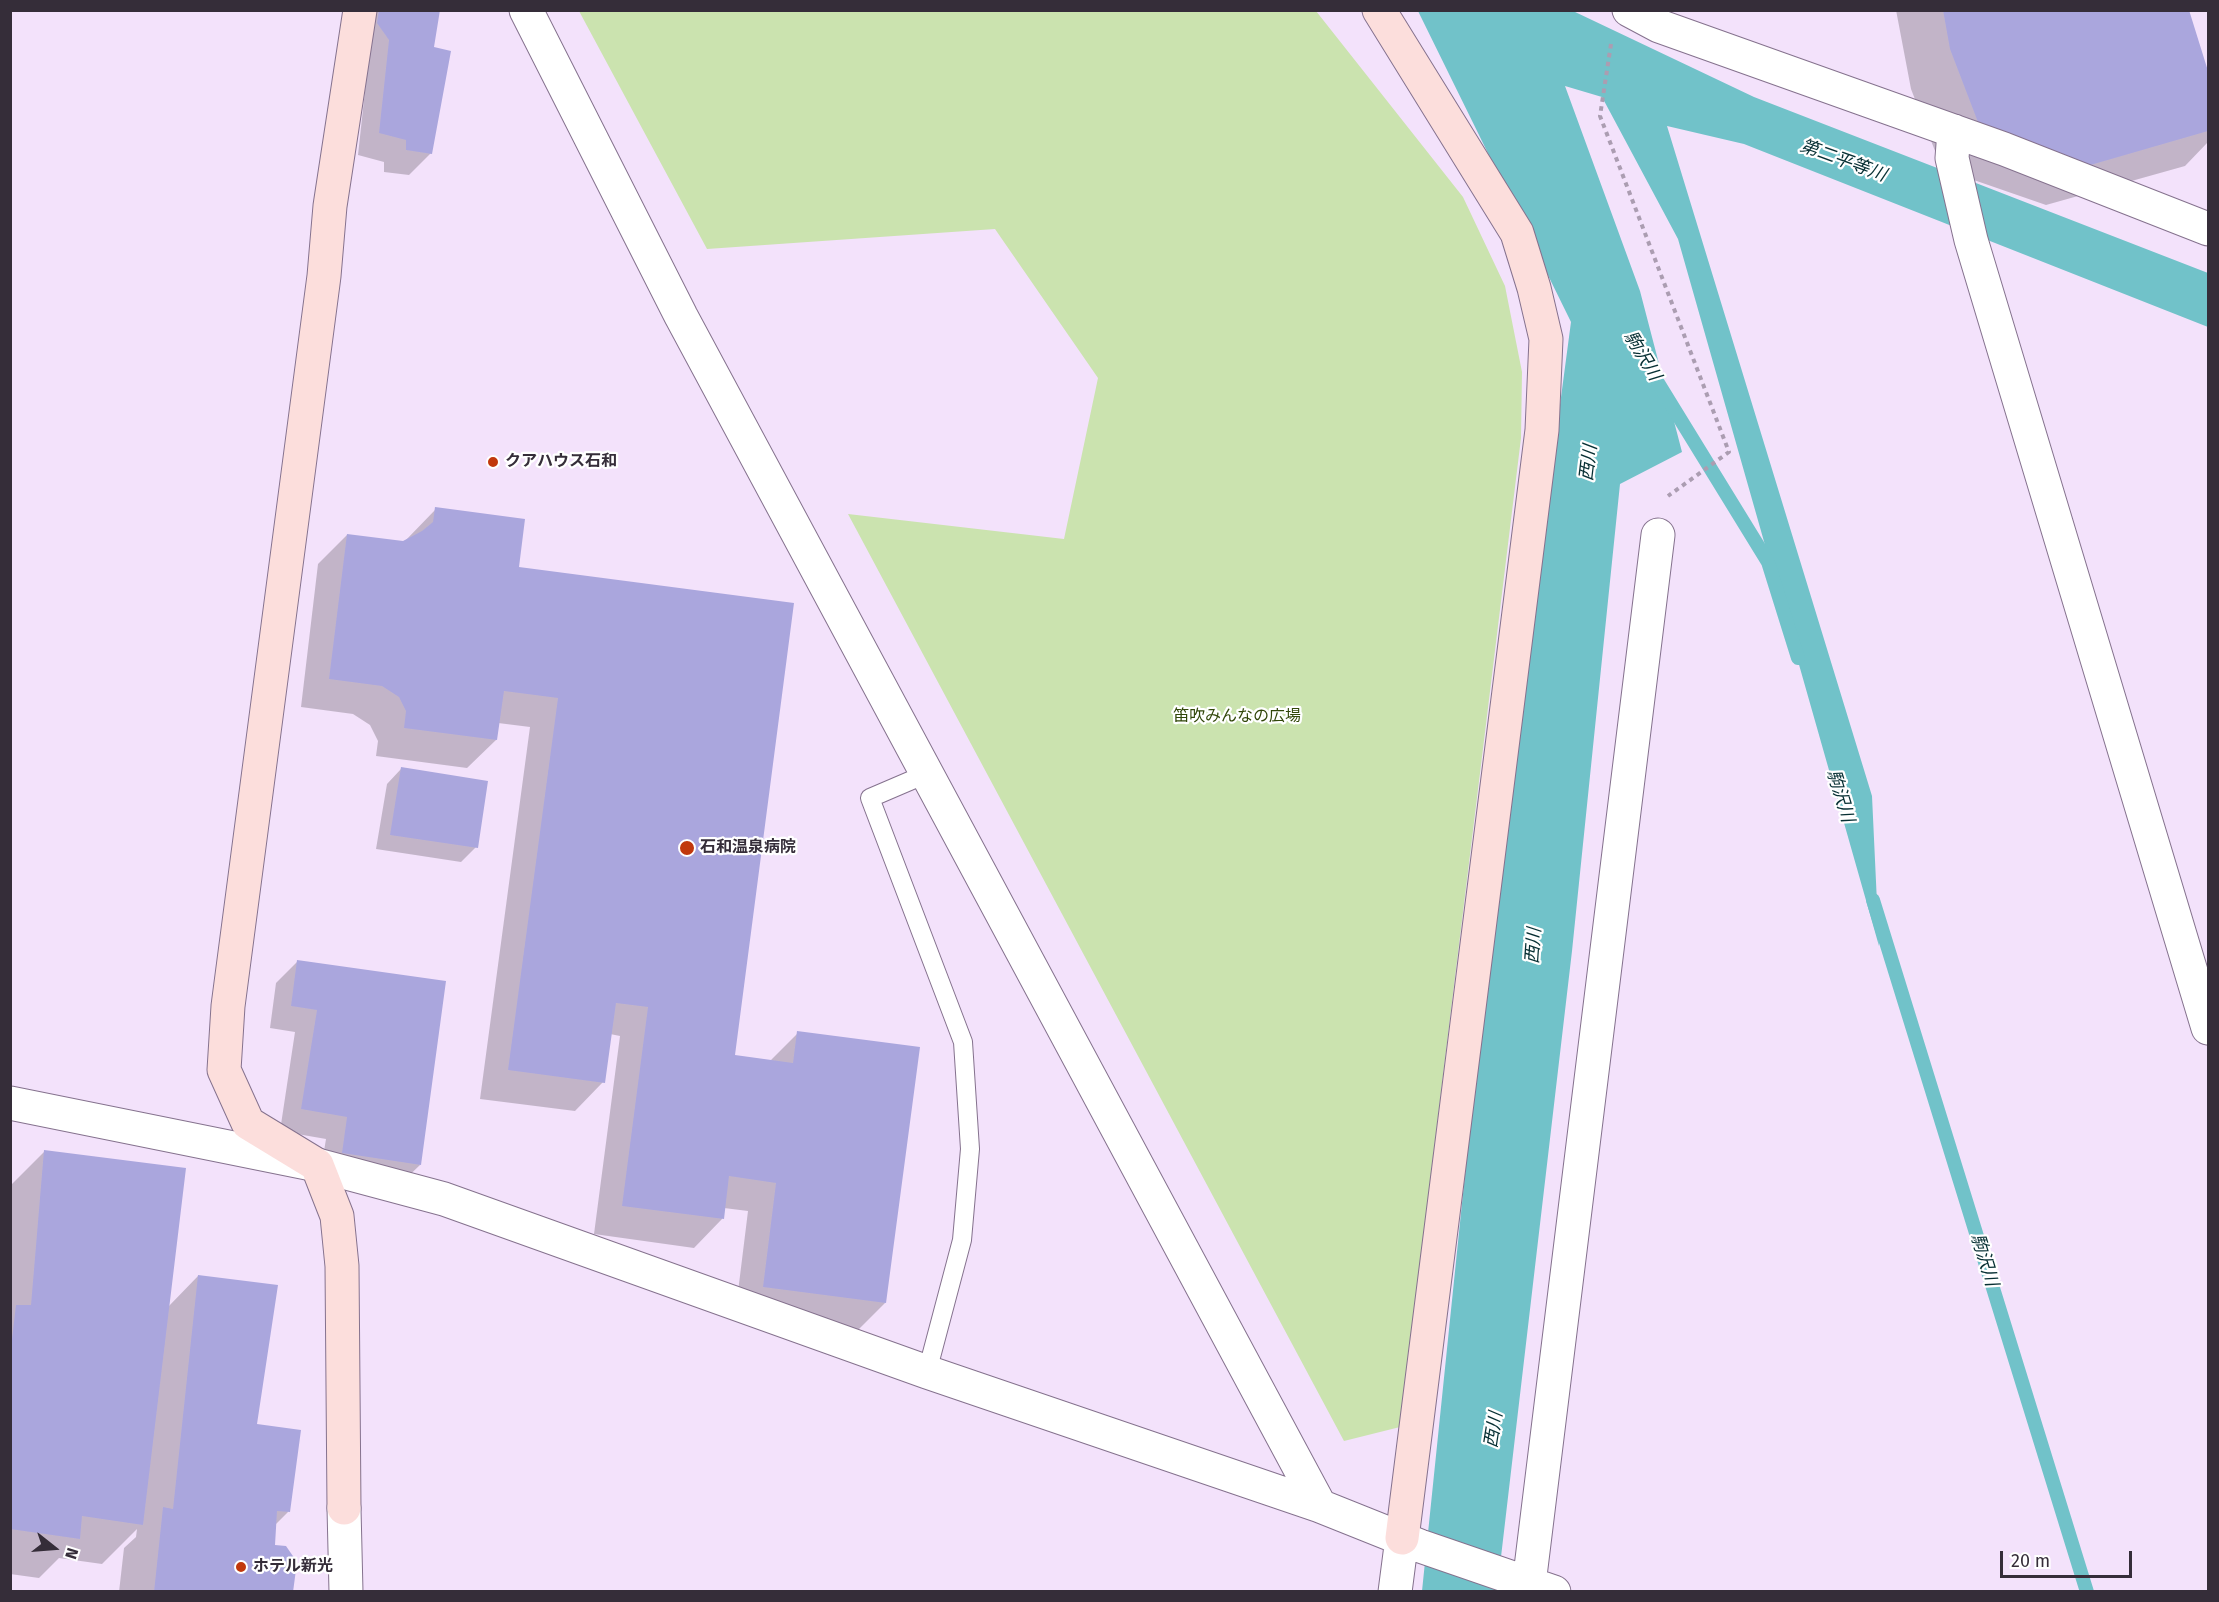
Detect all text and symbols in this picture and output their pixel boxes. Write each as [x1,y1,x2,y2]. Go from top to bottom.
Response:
water label: 第二平等川 [1797,135,1889,187]
water label: 駒沢川 [1619,327,1665,385]
water label: 西川 [1576,444,1602,482]
place label: クアハウス石和 [505,452,617,472]
marker: クアハウス石和 [486,455,500,469]
park label: 笛吹みんなの広場 [1173,707,1301,727]
water label: 駒沢川 [1822,767,1858,825]
place label: 石和温泉病院 [700,838,796,858]
marker: 石和温泉病院 [678,839,696,857]
water label: 西川 [1522,927,1546,965]
water label: 駒沢川 [1966,1231,2002,1289]
water label: 西川 [1481,1411,1507,1449]
north arrow [24,1518,84,1578]
scale bar [2003,1539,2135,1577]
text: N [61,1546,82,1561]
text: 20 m [2011,1550,2050,1572]
place label: ホテル新光 [253,1557,333,1577]
marker: ホテル新光 [234,1560,248,1574]

